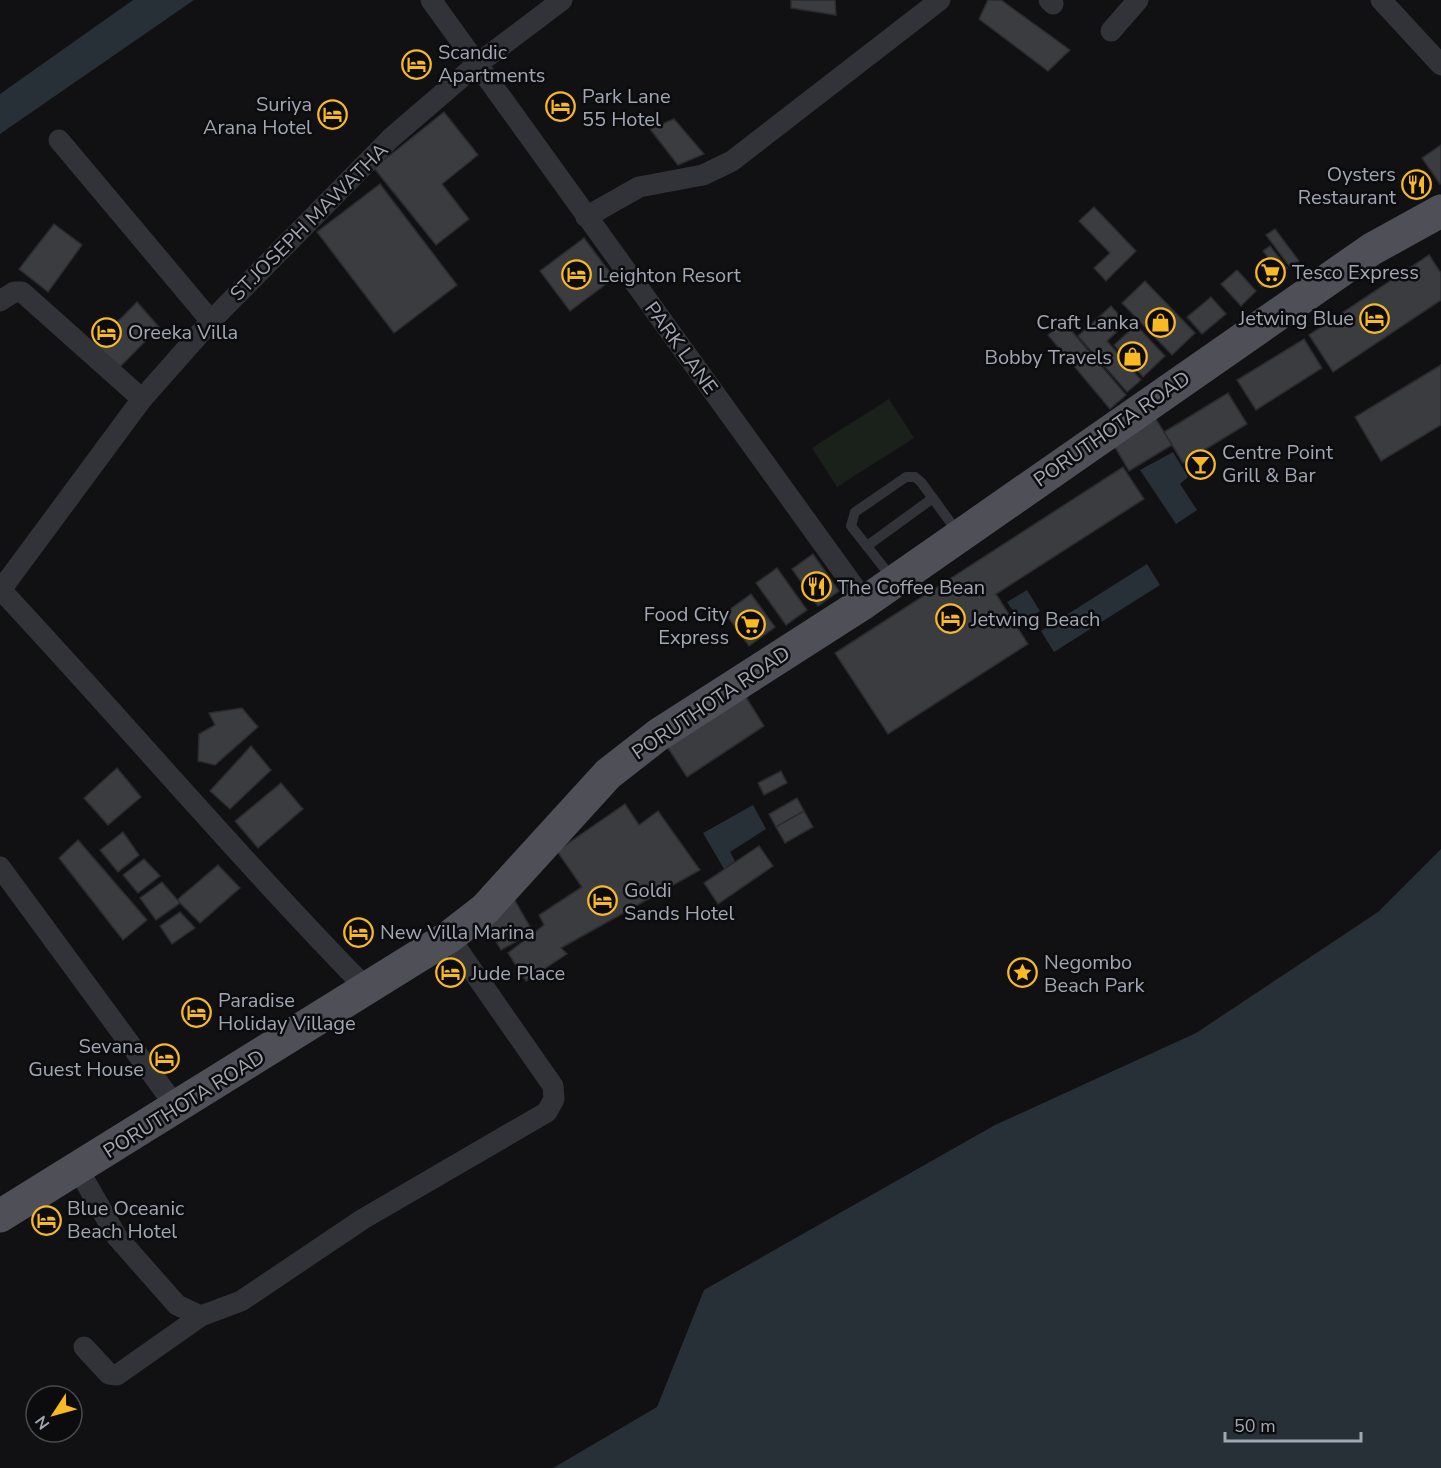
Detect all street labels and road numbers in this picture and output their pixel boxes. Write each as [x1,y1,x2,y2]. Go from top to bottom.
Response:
street label: ST.JOSEPH MAWATHA [224,137,394,307]
street label: PARK LANE [638,296,724,400]
street label: PORUTHOTA ROAD [1028,365,1196,493]
street label: PORUTHOTA ROAD [627,640,795,766]
street label: PORUTHOTA ROAD [98,1043,270,1165]

